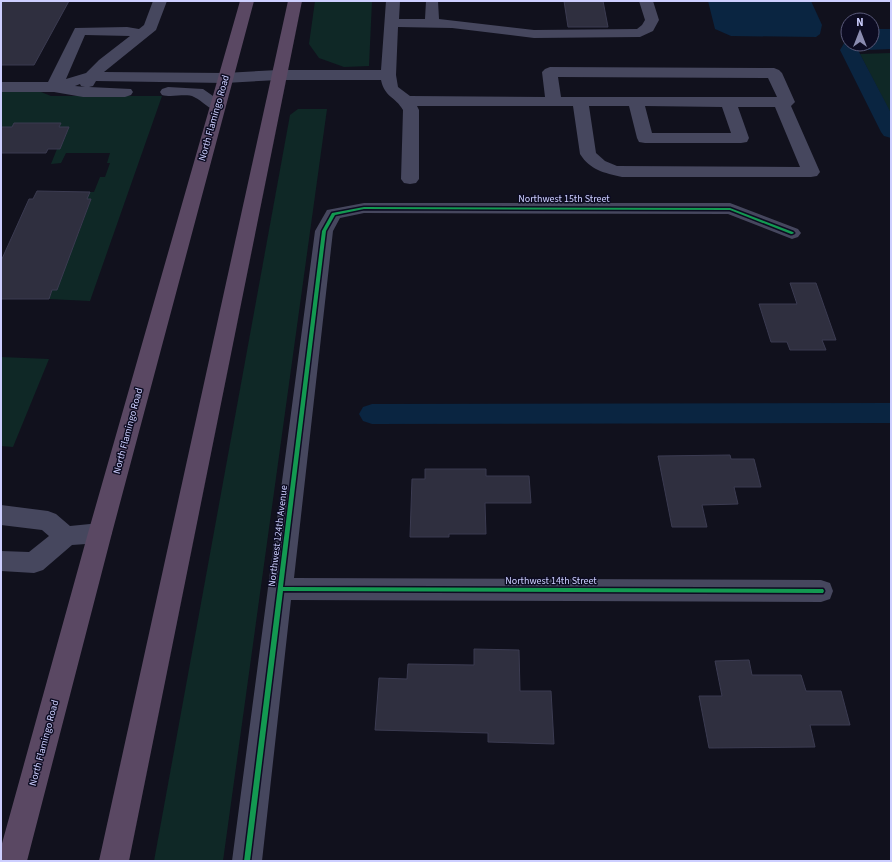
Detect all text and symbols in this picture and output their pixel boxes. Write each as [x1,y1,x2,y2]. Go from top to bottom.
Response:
north arrow [840,12,880,52]
text: N [856,15,864,30]
street label: North Flamingo Road [195,73,233,163]
street label: Northwest 15th Street [518,192,610,206]
street label: North Flamingo Road [110,386,146,476]
street label: Northwest 124th Avenue [265,484,291,588]
street label: Northwest 14th Street [505,574,597,588]
street label: North Flamingo Road [26,698,62,788]

